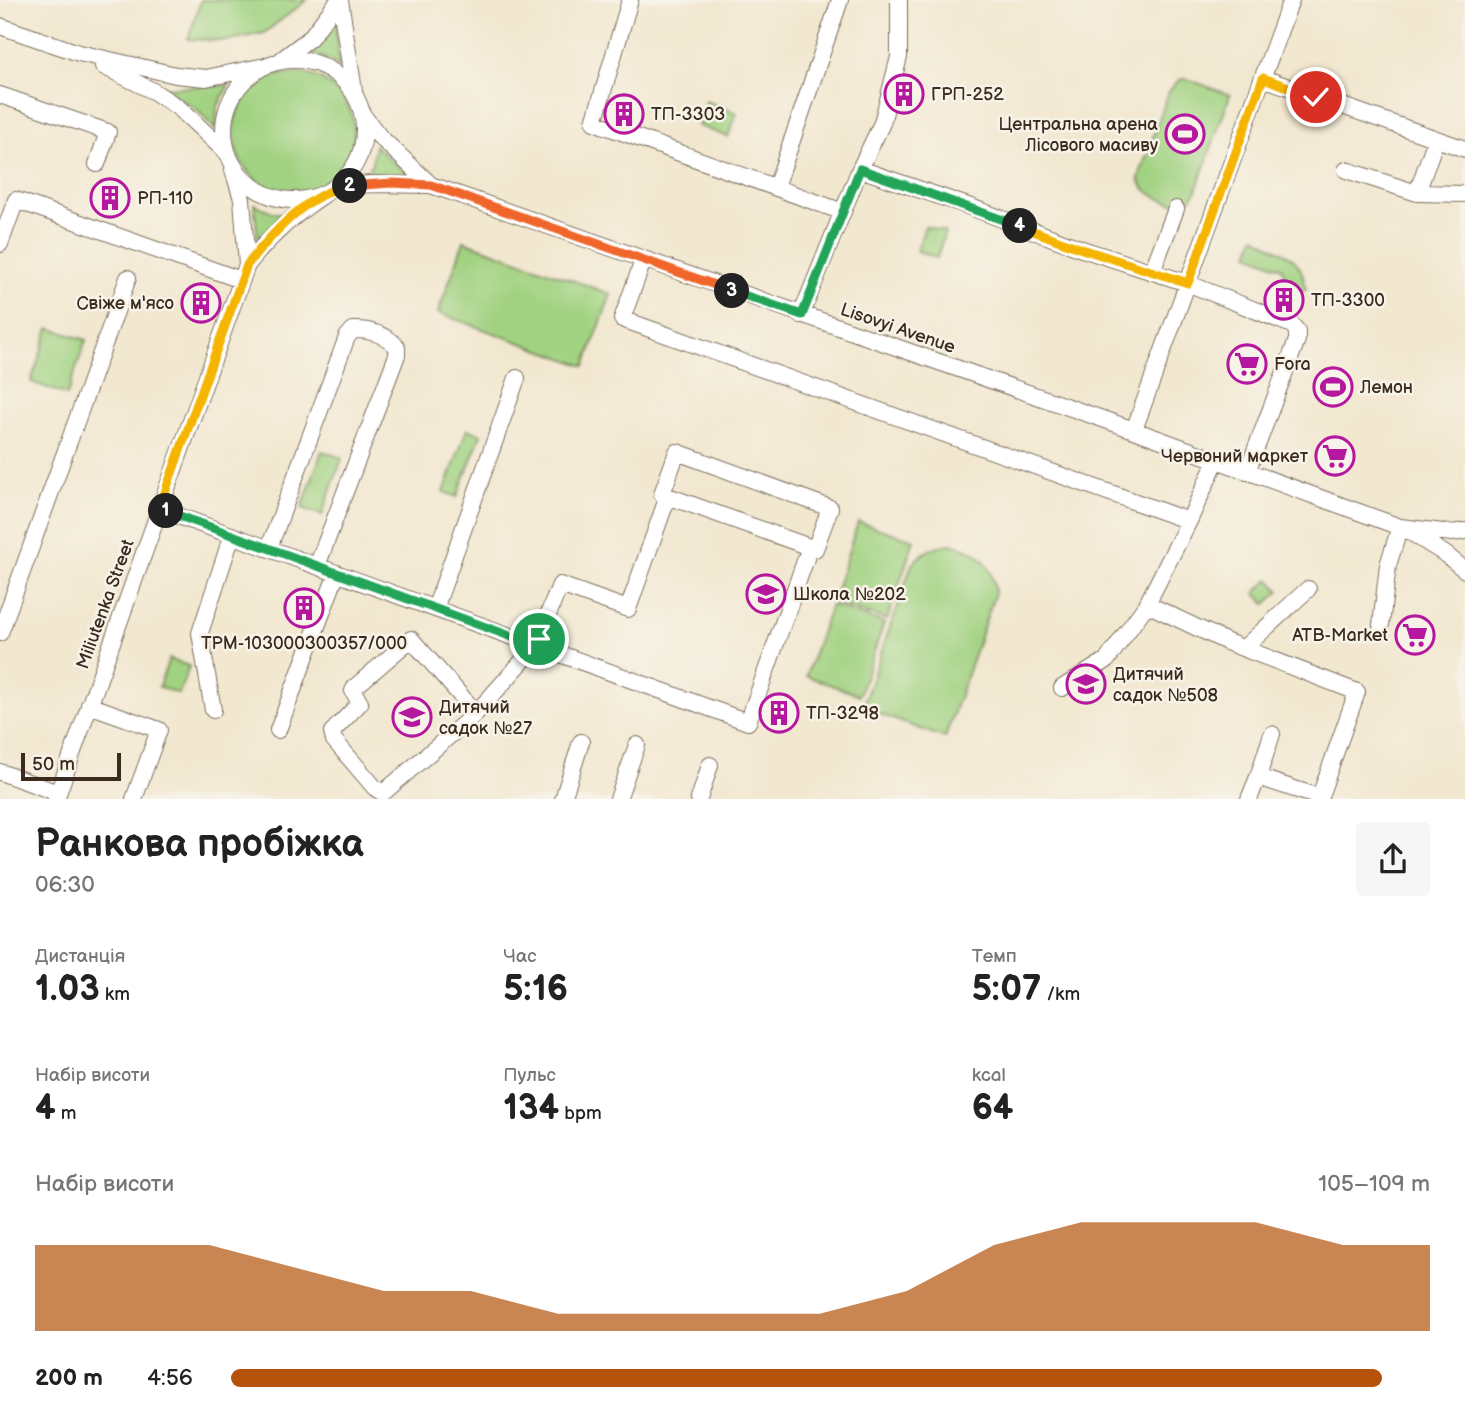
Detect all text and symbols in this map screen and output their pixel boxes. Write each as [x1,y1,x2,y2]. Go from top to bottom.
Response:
pin [1286,67,1346,127]
building icon: ГРП-252 [883,73,925,115]
icon: check [1297,78,1335,116]
place label: ГРП-252 [931,84,1004,105]
building icon: ТП-3303 [603,93,645,135]
place label: ТП-3303 [651,104,725,125]
sports icon: Центральна арена Лісового масиву [1164,113,1206,155]
place label: Центральна арена Лісового масиву [998,114,1159,156]
pin: 2 [332,168,368,204]
text: 2 [344,174,355,197]
building icon: РП-110 [89,177,131,219]
place label: РП-110 [137,188,193,209]
pin: 4 [1002,208,1038,244]
text: 4 [1014,214,1025,237]
pin: 3 [714,274,750,308]
text: 3 [726,279,737,302]
building icon: ТП-3300 [1263,279,1305,321]
building icon: Свіже м'ясо [180,282,222,324]
place label: ТП-3300 [1311,290,1385,311]
place label: Свіже м'ясо [76,293,174,314]
street label: Lisovyi Avenue [838,299,958,358]
supermarket icon: Fora [1226,343,1268,385]
place label: Fora [1274,354,1311,375]
sports icon: Лемон [1312,366,1354,408]
place label: Лемон [1359,377,1413,398]
supermarket icon: Червоний маркет [1314,435,1356,477]
place label: Червоний маркет [1161,446,1309,467]
pin: 1 [148,494,184,528]
text: 1 [162,499,170,522]
street label: Miliutenka Street [72,536,139,672]
school or university icon: Школа №202 [745,573,787,615]
place label: Школа №202 [793,584,906,605]
building icon: ТРМ-103000300357/000 [283,587,325,629]
pin [509,609,569,669]
supermarket icon: ATB-Market [1394,614,1436,656]
icon: arrive [520,620,558,658]
place label: ATB-Market [1292,625,1388,646]
place label: ТРМ-103000300357/000 [201,633,407,654]
school or university icon: Дитячий садок №508 [1065,663,1107,705]
place label: Дитячий садок №508 [1113,664,1218,706]
building icon: ТП-3298 [758,692,800,734]
school or university icon: Дитячий садок №27 [391,696,433,738]
place label: Дитячий садок №27 [439,697,532,739]
place label: ТП-3298 [806,703,879,724]
scale bar [21,750,121,781]
text: 50 m [32,753,75,776]
text: Ранкова пробіжка [35,822,364,867]
button: share [1356,822,1430,896]
text: 06:30 [35,871,95,899]
text: Дистанція [35,945,125,968]
text: Час [503,945,537,968]
text: Темп [972,945,1017,968]
text: 1.03 [35,968,100,1011]
text: 5:16 [503,968,568,1011]
text: 5:07 [972,968,1041,1011]
text: km [100,983,130,1006]
text: /km [1041,983,1080,1006]
text: Набір висоти [35,1064,150,1087]
text: Пульс [503,1064,556,1087]
text: kcal [972,1064,1006,1087]
text: 4 [35,1087,56,1130]
text: 134 [503,1087,559,1130]
text: 64 [972,1087,1013,1130]
text: m [56,1102,76,1125]
text: bpm [559,1102,602,1125]
text: Набір висоти [35,1170,174,1198]
text: 105–109 m [1318,1170,1430,1198]
text: 200 m [35,1364,103,1392]
text: 4:56 [147,1364,193,1392]

